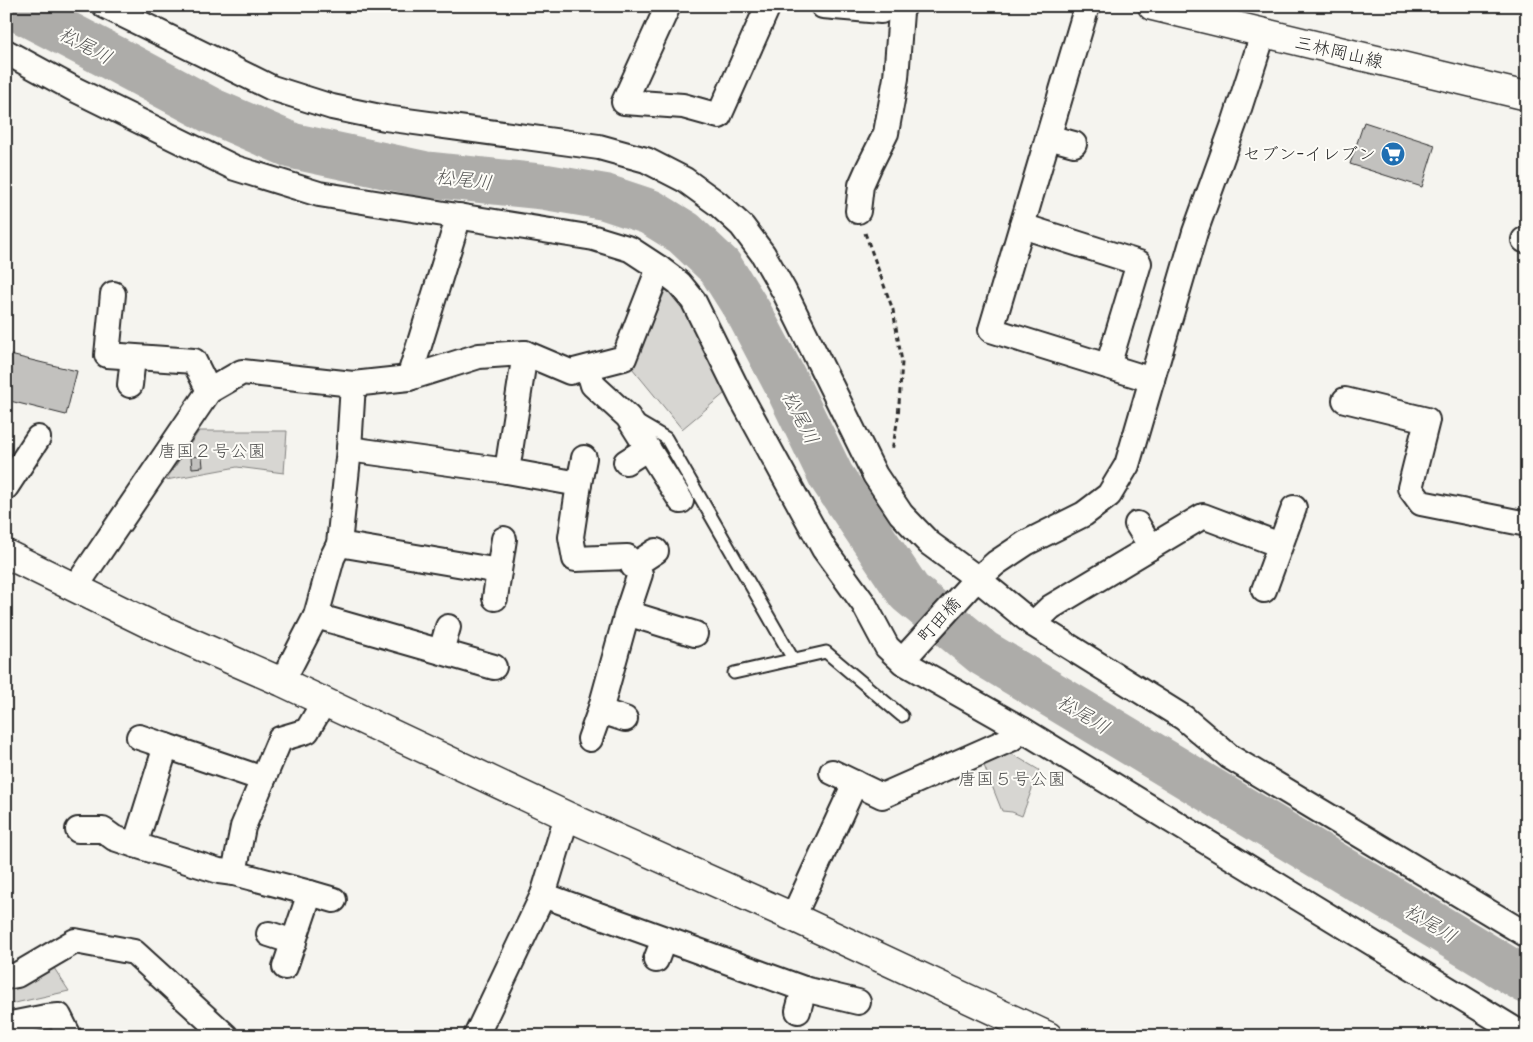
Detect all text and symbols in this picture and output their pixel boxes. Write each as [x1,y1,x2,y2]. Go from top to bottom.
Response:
water label: 松尾川 [55,20,117,69]
street label: 三林岡山線 [1293,29,1386,73]
place label: セブン-イレブン [1242,141,1376,165]
supermarket icon: セブン-イレブン [1380,141,1406,167]
water label: 松尾川 [434,163,494,194]
water label: 松尾川 [777,386,826,448]
park label: 唐国２号公園 [158,438,266,462]
street label: 町田橋 [911,591,965,647]
water label: 松尾川 [1053,688,1115,739]
park label: 唐国５号公園 [958,766,1066,790]
water label: 松尾川 [1400,897,1462,948]

